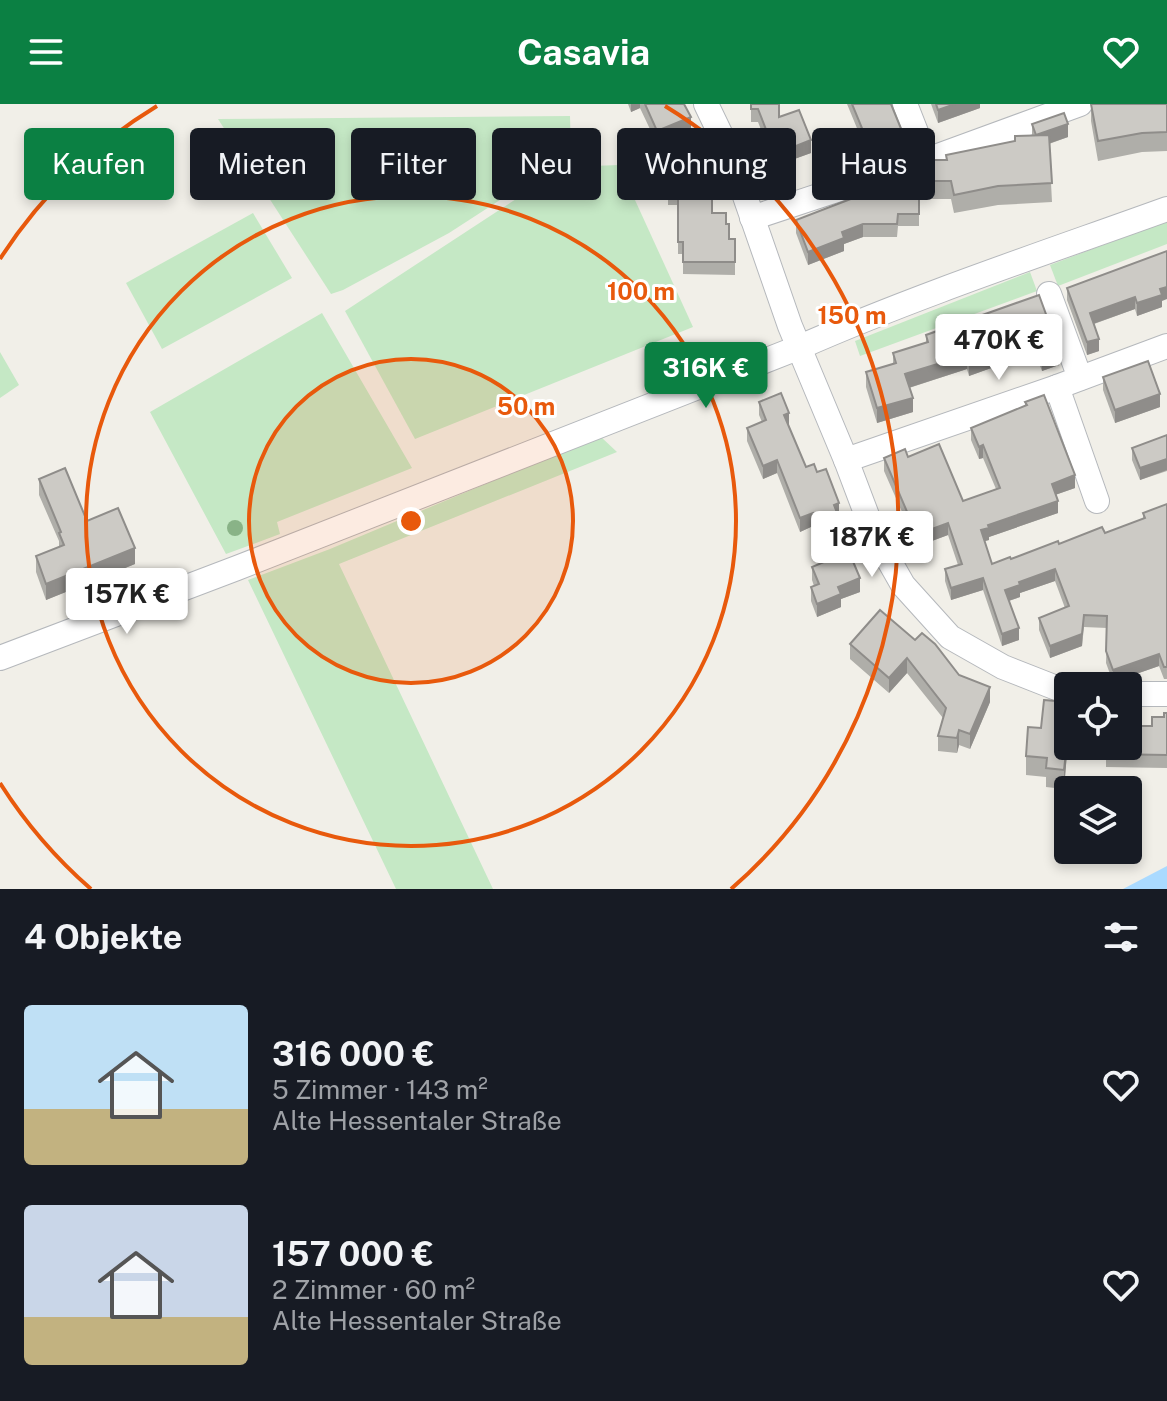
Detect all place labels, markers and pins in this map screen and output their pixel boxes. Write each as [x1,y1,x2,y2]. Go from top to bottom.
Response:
pin: 470K € [934,314,1064,382]
pin: 316K € [641,342,771,410]
centre of rings [397,507,425,535]
pin: 187K € [807,511,937,579]
pin: 157K € [62,568,192,636]

